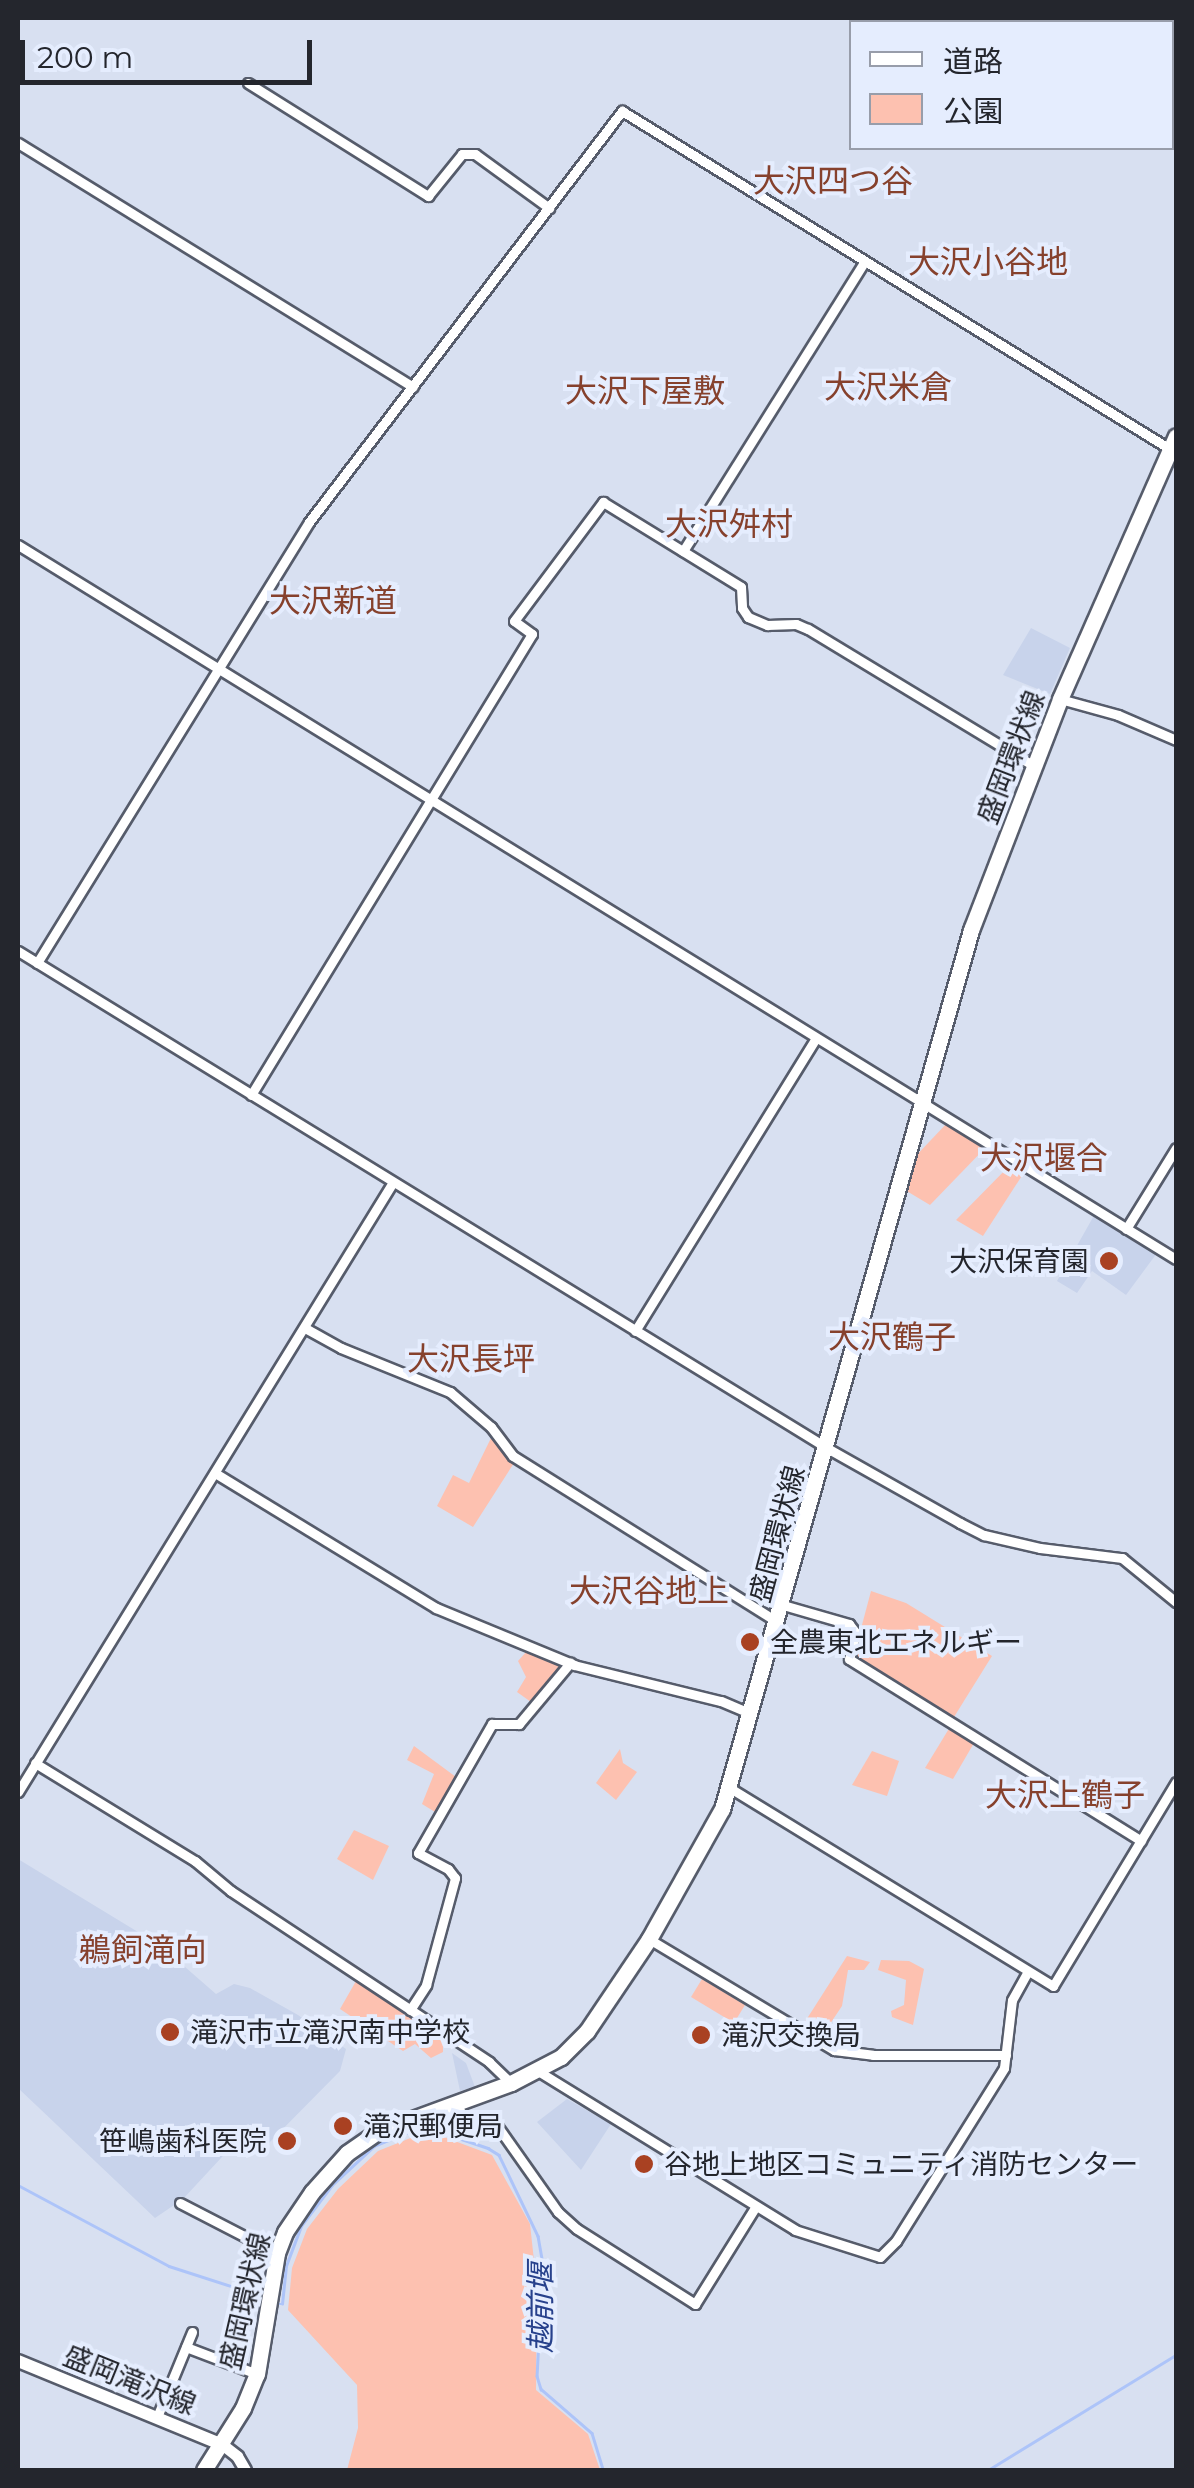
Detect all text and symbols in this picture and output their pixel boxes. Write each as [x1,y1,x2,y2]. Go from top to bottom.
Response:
scale bar [25,20,318,82]
legend [849,20,1174,150]
text: 200 m [37,39,133,76]
text: 道路 [943,43,1003,80]
text: 公園 [943,93,1003,130]
district label: 大沢四つ谷 [753,162,913,200]
district label: 大沢小谷地 [908,243,1068,281]
district label: 大沢米倉 [824,368,952,406]
district label: 大沢下屋敷 [565,372,725,410]
district label: 大沢舛村 [665,505,793,543]
district label: 大沢新道 [269,582,397,620]
street label: 盛岡環状線 [970,686,1052,828]
district label: 大沢堰合 [980,1139,1108,1177]
place label: 大沢保育園 [949,1244,1089,1278]
marker: 大沢保育園 [1098,1250,1120,1272]
district label: 大沢鶴子 [828,1318,956,1356]
district label: 大沢長坪 [407,1340,535,1378]
street label: 盛岡環状線 [743,1462,811,1606]
district label: 大沢谷地上 [569,1572,729,1610]
place label: 全農東北エネルギー [770,1625,1022,1659]
marker: 全農東北エネルギー [739,1631,761,1653]
district label: 大沢上鶴子 [985,1776,1145,1814]
district label: 鵜飼滝向 [79,1931,207,1969]
place label: 滝沢市立滝沢南中学校 [190,2015,470,2049]
place label: 滝沢交換局 [721,2018,861,2052]
marker: 滝沢市立滝沢南中学校 [159,2021,181,2043]
marker: 滝沢交換局 [690,2024,712,2046]
place label: 滝沢郵便局 [363,2109,503,2143]
marker: 滝沢郵便局 [332,2115,354,2137]
place label: 笹嶋歯科医院 [99,2124,267,2158]
marker: 笹嶋歯科医院 [276,2130,298,2152]
place label: 谷地上地区コミュニティ消防センター [664,2147,1140,2181]
marker: 谷地上地区コミュニティ消防センター [633,2153,655,2175]
street label: 盛岡環状線 [213,2229,277,2373]
water label: 越前堰 [523,2263,559,2353]
street label: 盛岡滝沢線 [59,2338,201,2422]

